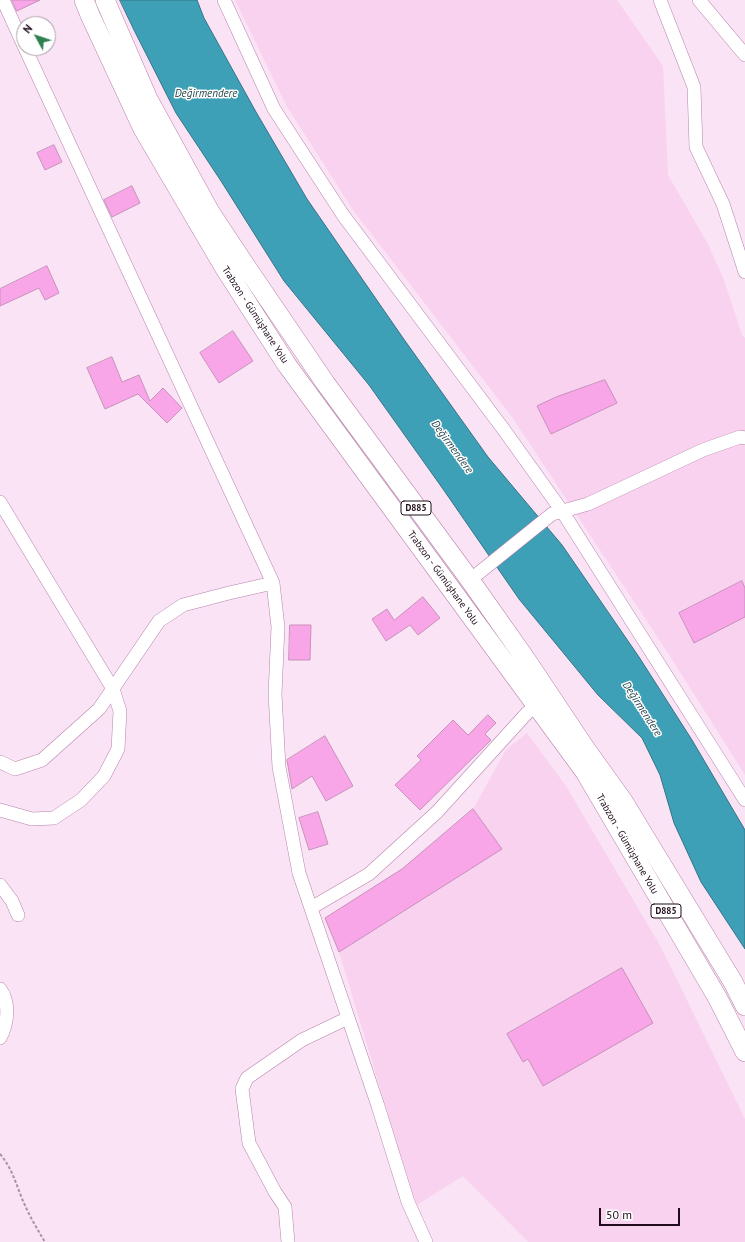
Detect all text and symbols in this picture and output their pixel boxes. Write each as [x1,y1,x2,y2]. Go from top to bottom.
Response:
north arrow [16,16,56,56]
text: N [20,22,35,36]
water label: Değirmendere [175,87,237,101]
street label: Trabzon - Gümüşhane Yolu [219,264,291,366]
water label: Değirmendere [428,418,476,476]
road number: D885 [401,501,431,515]
street label: Trabzon - Gümüşhane Yolu [405,529,481,627]
water label: Değirmendere [619,679,665,739]
street label: Trabzon - Gümüşhane Yolu [593,792,661,896]
road number: D885 [651,904,681,918]
scale bar [601,1200,682,1226]
text: 50 m [606,1207,632,1222]

